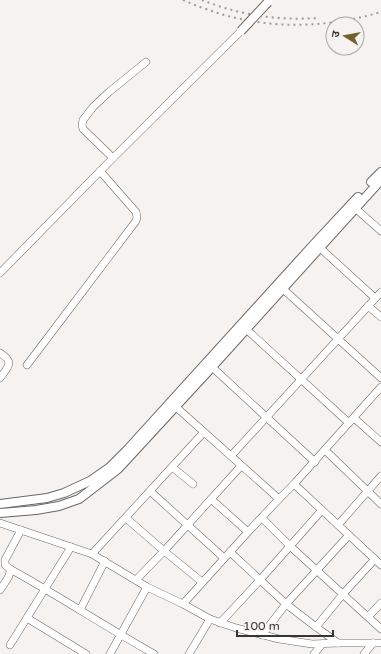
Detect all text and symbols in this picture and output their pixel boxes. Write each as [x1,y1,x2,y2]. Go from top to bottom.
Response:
north arrow [325,16,365,56]
text: उ [329,29,343,39]
scale bar [237,612,333,638]
text: 100 m [243,619,280,633]

